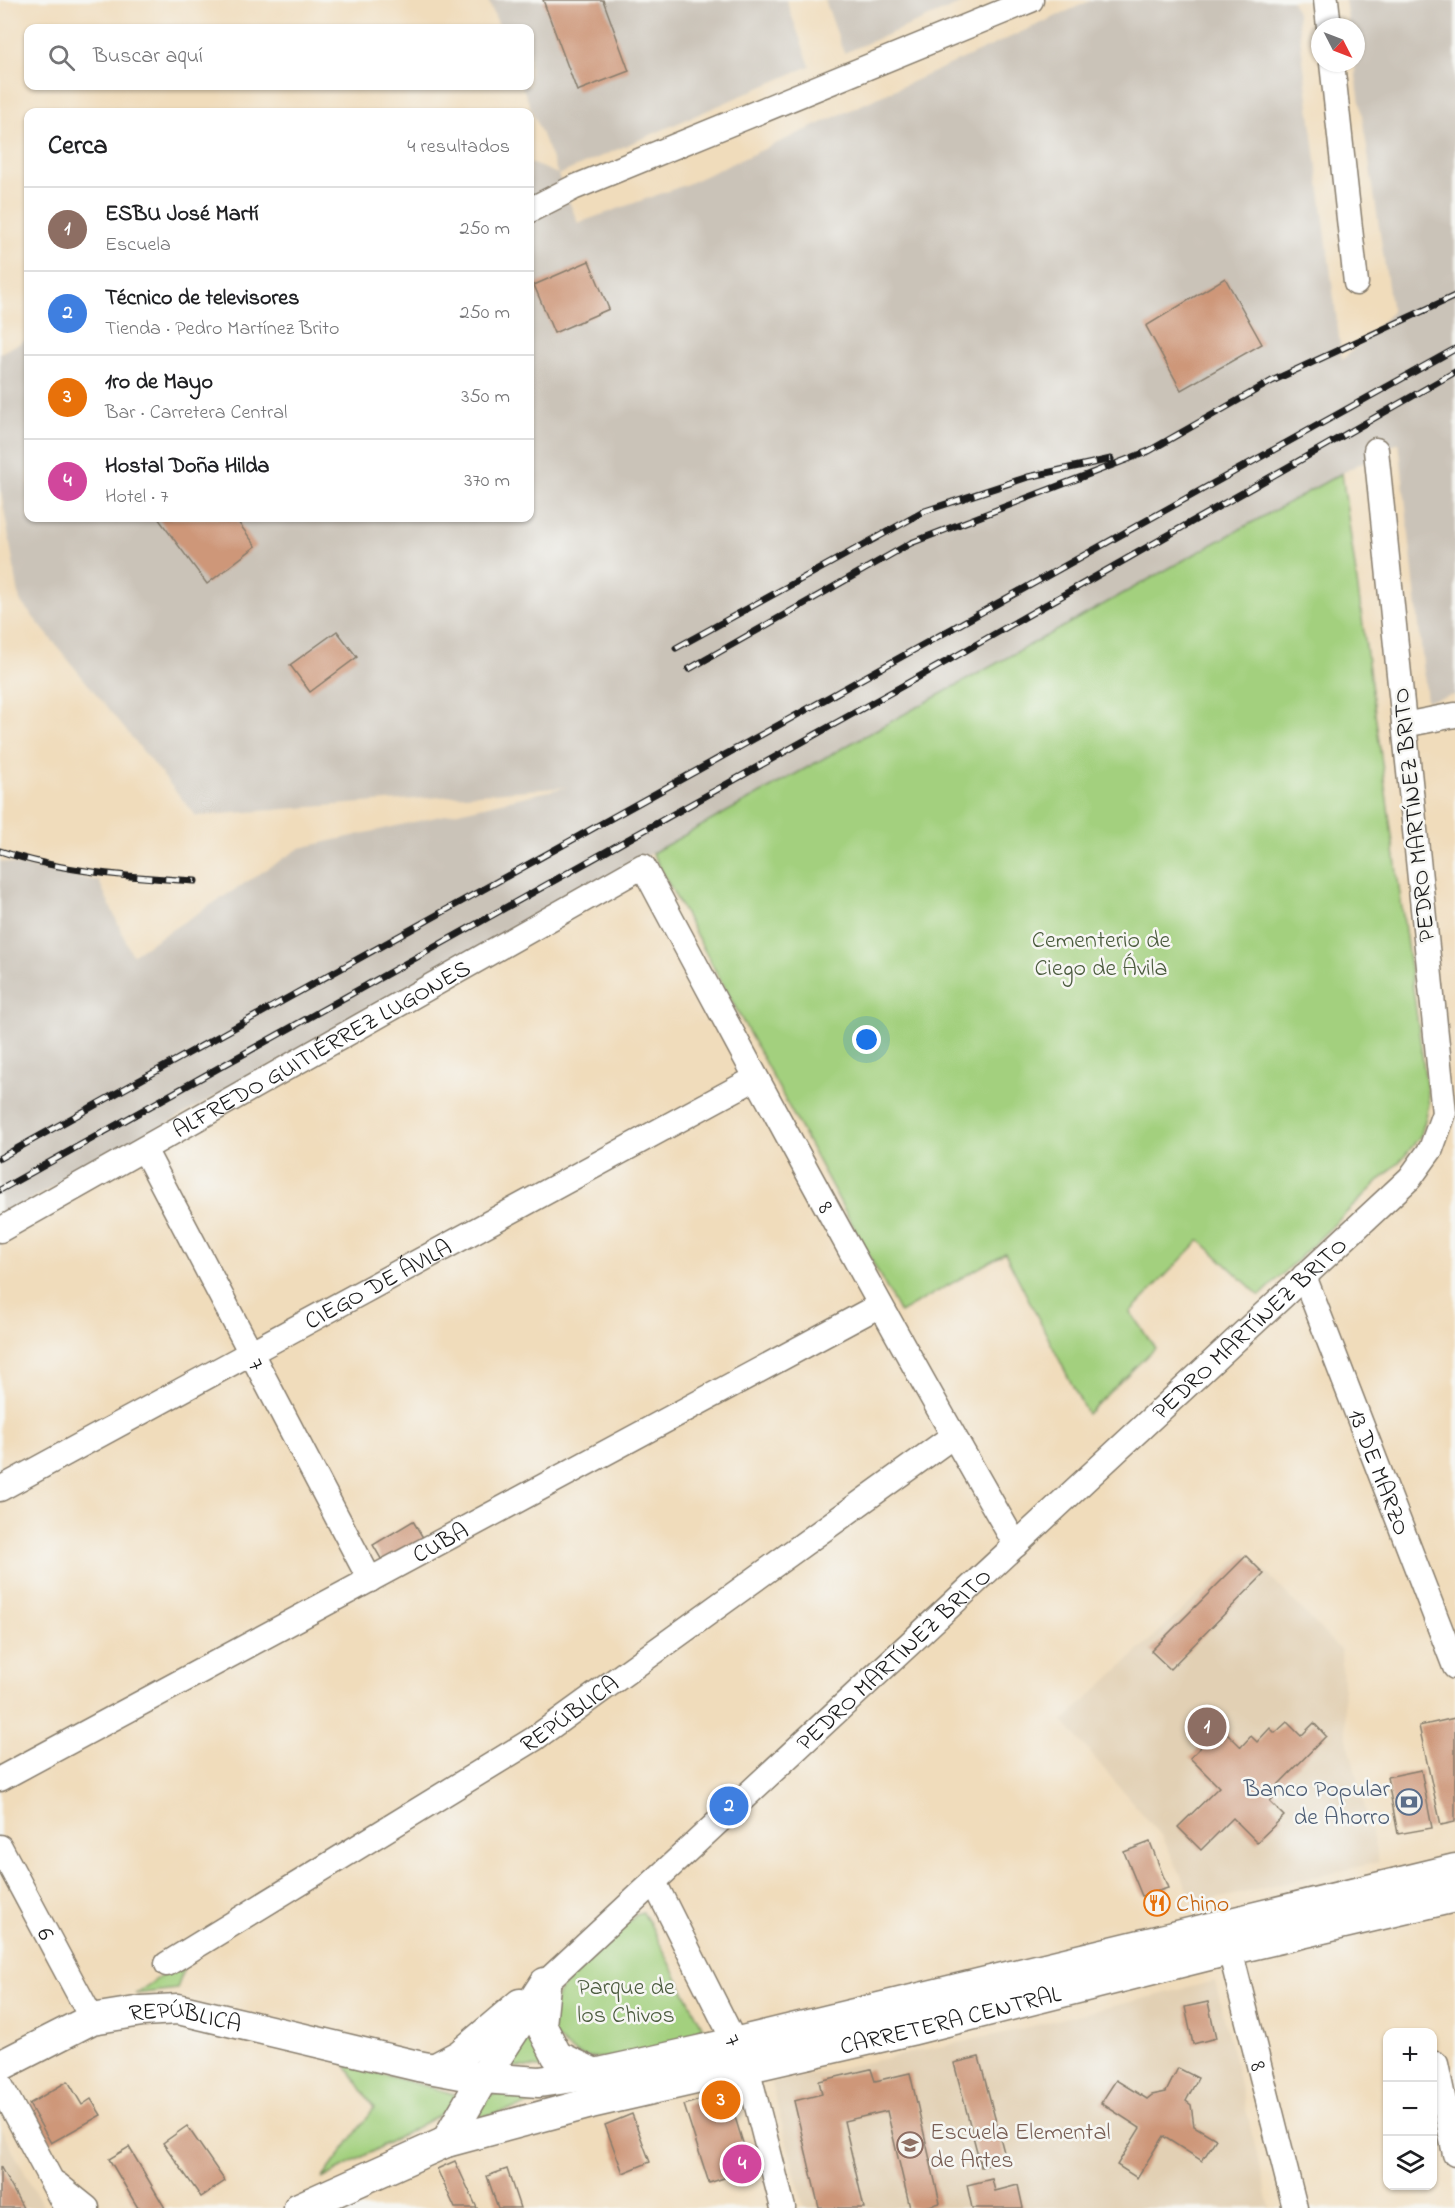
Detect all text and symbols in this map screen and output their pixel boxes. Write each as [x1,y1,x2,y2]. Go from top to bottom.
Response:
north arrow [1311,18,1365,72]
search box [24,24,534,90]
icon: search [45,41,78,74]
text: Buscar aquí [93,41,203,73]
text: Cerca [48,128,108,166]
text: 4 resultados [407,133,510,162]
text: ESBU José Martí [105,199,259,231]
text: 1 [64,215,71,244]
text: 250 m [459,215,510,244]
text: Escuela [105,231,171,260]
text: Técnico de televisores [105,283,299,315]
text: 2 [63,299,72,328]
text: 250 m [459,299,510,328]
text: Tienda · Pedro Martínez Brito [105,315,339,344]
text: 1ro de Mayo [105,367,213,399]
text: 3 [63,383,72,412]
text: 350 m [461,383,510,412]
text: Bar · Carretera Central [105,399,287,428]
text: Hostal Doña Hilda [105,451,269,483]
text: 4 [63,467,72,496]
text: 370 m [464,467,510,496]
text: Hotel · 7 [105,483,169,512]
street label: PEDRO MARTÍNEZ BRITO [1385,686,1446,944]
park label: Cementerio de Ciego de Ávila [1032,924,1170,987]
street label: ALFREDO GUITIÉRREZ LUGONES [167,952,478,1149]
your location [852,1025,881,1054]
street label: 8 [807,1196,842,1220]
street label: PEDRO MARTÍNEZ BRITO [1145,1230,1356,1429]
street label: CIEGO DE ÁVILA [299,1231,459,1340]
street label: 7 [237,1353,272,1378]
street label: 13 DE MARZO [1337,1405,1418,1541]
street label: CUBA [407,1515,476,1574]
street label: PEDRO MARTÍNEZ BRITO [790,1561,1001,1760]
street label: REPÚBLICA [515,1668,627,1763]
pin: 1 [1188,1704,1226,1750]
place label: Banco Popular de Ahorro [1243,1773,1391,1836]
pin: 2 [710,1784,748,1828]
bank icon: Banco Popular de Ahorro [1394,1787,1424,1817]
restaurant icon: Chino [1142,1888,1172,1918]
place label: Chino [1176,1888,1229,1923]
street label: 6 [26,1922,62,1948]
park label: Parque de los Chivos [577,1971,675,2034]
street label: CARRETERA CENTRAL [837,1978,1065,2066]
street label: REPÚBLICA [127,1994,245,2043]
map controls [1383,2028,1437,2190]
button: + [1383,2028,1437,2082]
street label: 7 [713,2029,749,2054]
street label: 8 [1239,2058,1275,2075]
pin: 3 [702,2078,740,2122]
button: − [1383,2082,1437,2136]
place label: Escuela Elemental de Artes [930,2116,1110,2179]
school or university icon: Escuela Elemental de Artes [895,2130,925,2160]
button: layers [1383,2136,1437,2190]
pin: 4 [722,2142,762,2186]

